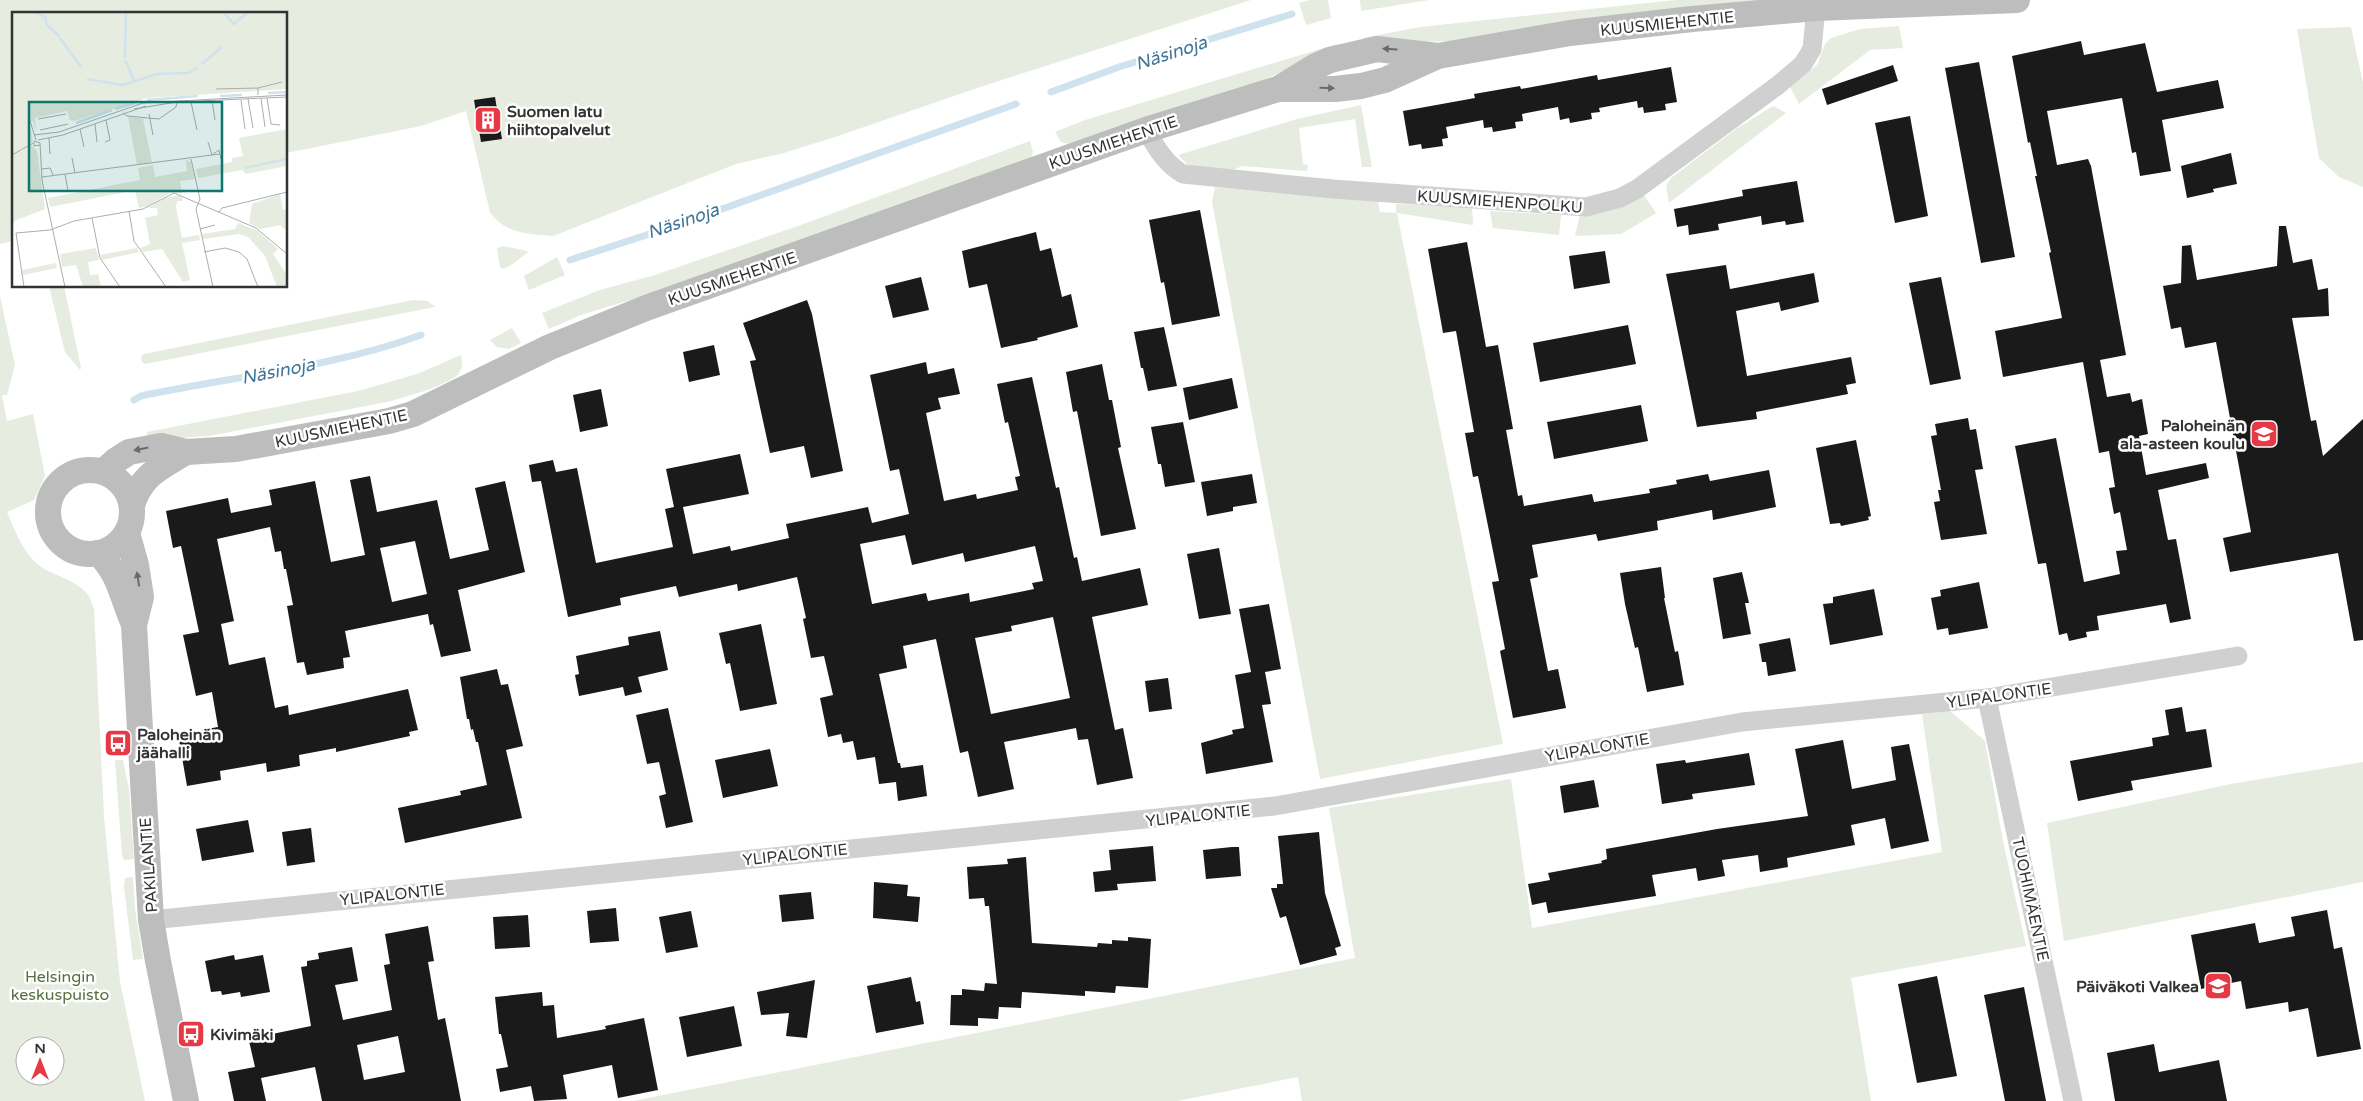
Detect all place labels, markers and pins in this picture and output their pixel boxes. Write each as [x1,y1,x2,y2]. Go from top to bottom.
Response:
place label: Suomen latu hiihtopalvelut [507,102,611,140]
building icon: Suomen latu hiihtopalvelut [473,105,503,135]
place label: Paloheinän ala-asteen koulu [2120,416,2245,454]
school or university icon: Paloheinän ala-asteen koulu [2249,419,2279,449]
place label: Paloheinän jäähalli [135,725,221,763]
bus stop icon: Paloheinän jäähalli [103,728,133,758]
school or university icon: Päiväkoti Valkea [2203,971,2233,1001]
place label: Päiväkoti Valkea [2076,977,2199,997]
bus stop icon: Kivimäki [176,1019,206,1049]
place label: Kivimäki [210,1025,274,1045]

